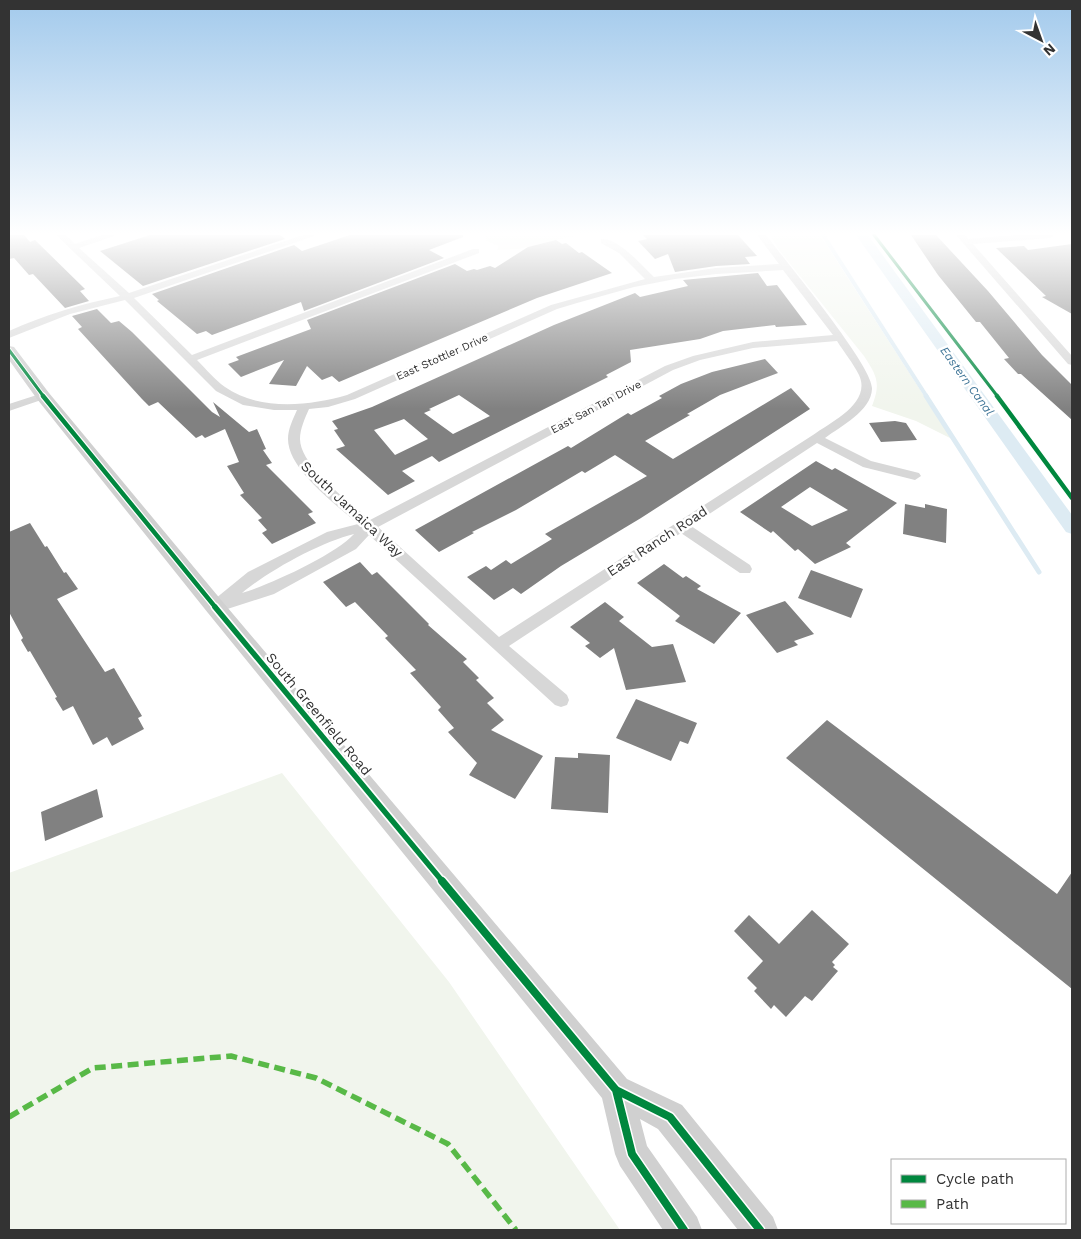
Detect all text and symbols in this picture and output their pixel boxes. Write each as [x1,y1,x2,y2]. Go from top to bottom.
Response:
north arrow [1016,15,1066,65]
text: N [1040,40,1059,59]
street label: East Stottler Drive [394,331,490,383]
water label: Eastern Canal [937,344,997,419]
street label: East San Tan Drive [549,378,643,436]
street label: South Jamaica Way [298,458,407,561]
street label: East Ranch Road [604,503,710,579]
street label: South Greenfield Road [263,649,375,779]
legend [891,1159,1066,1224]
text: Cycle path [936,1170,1014,1188]
text: Path [936,1195,969,1213]

